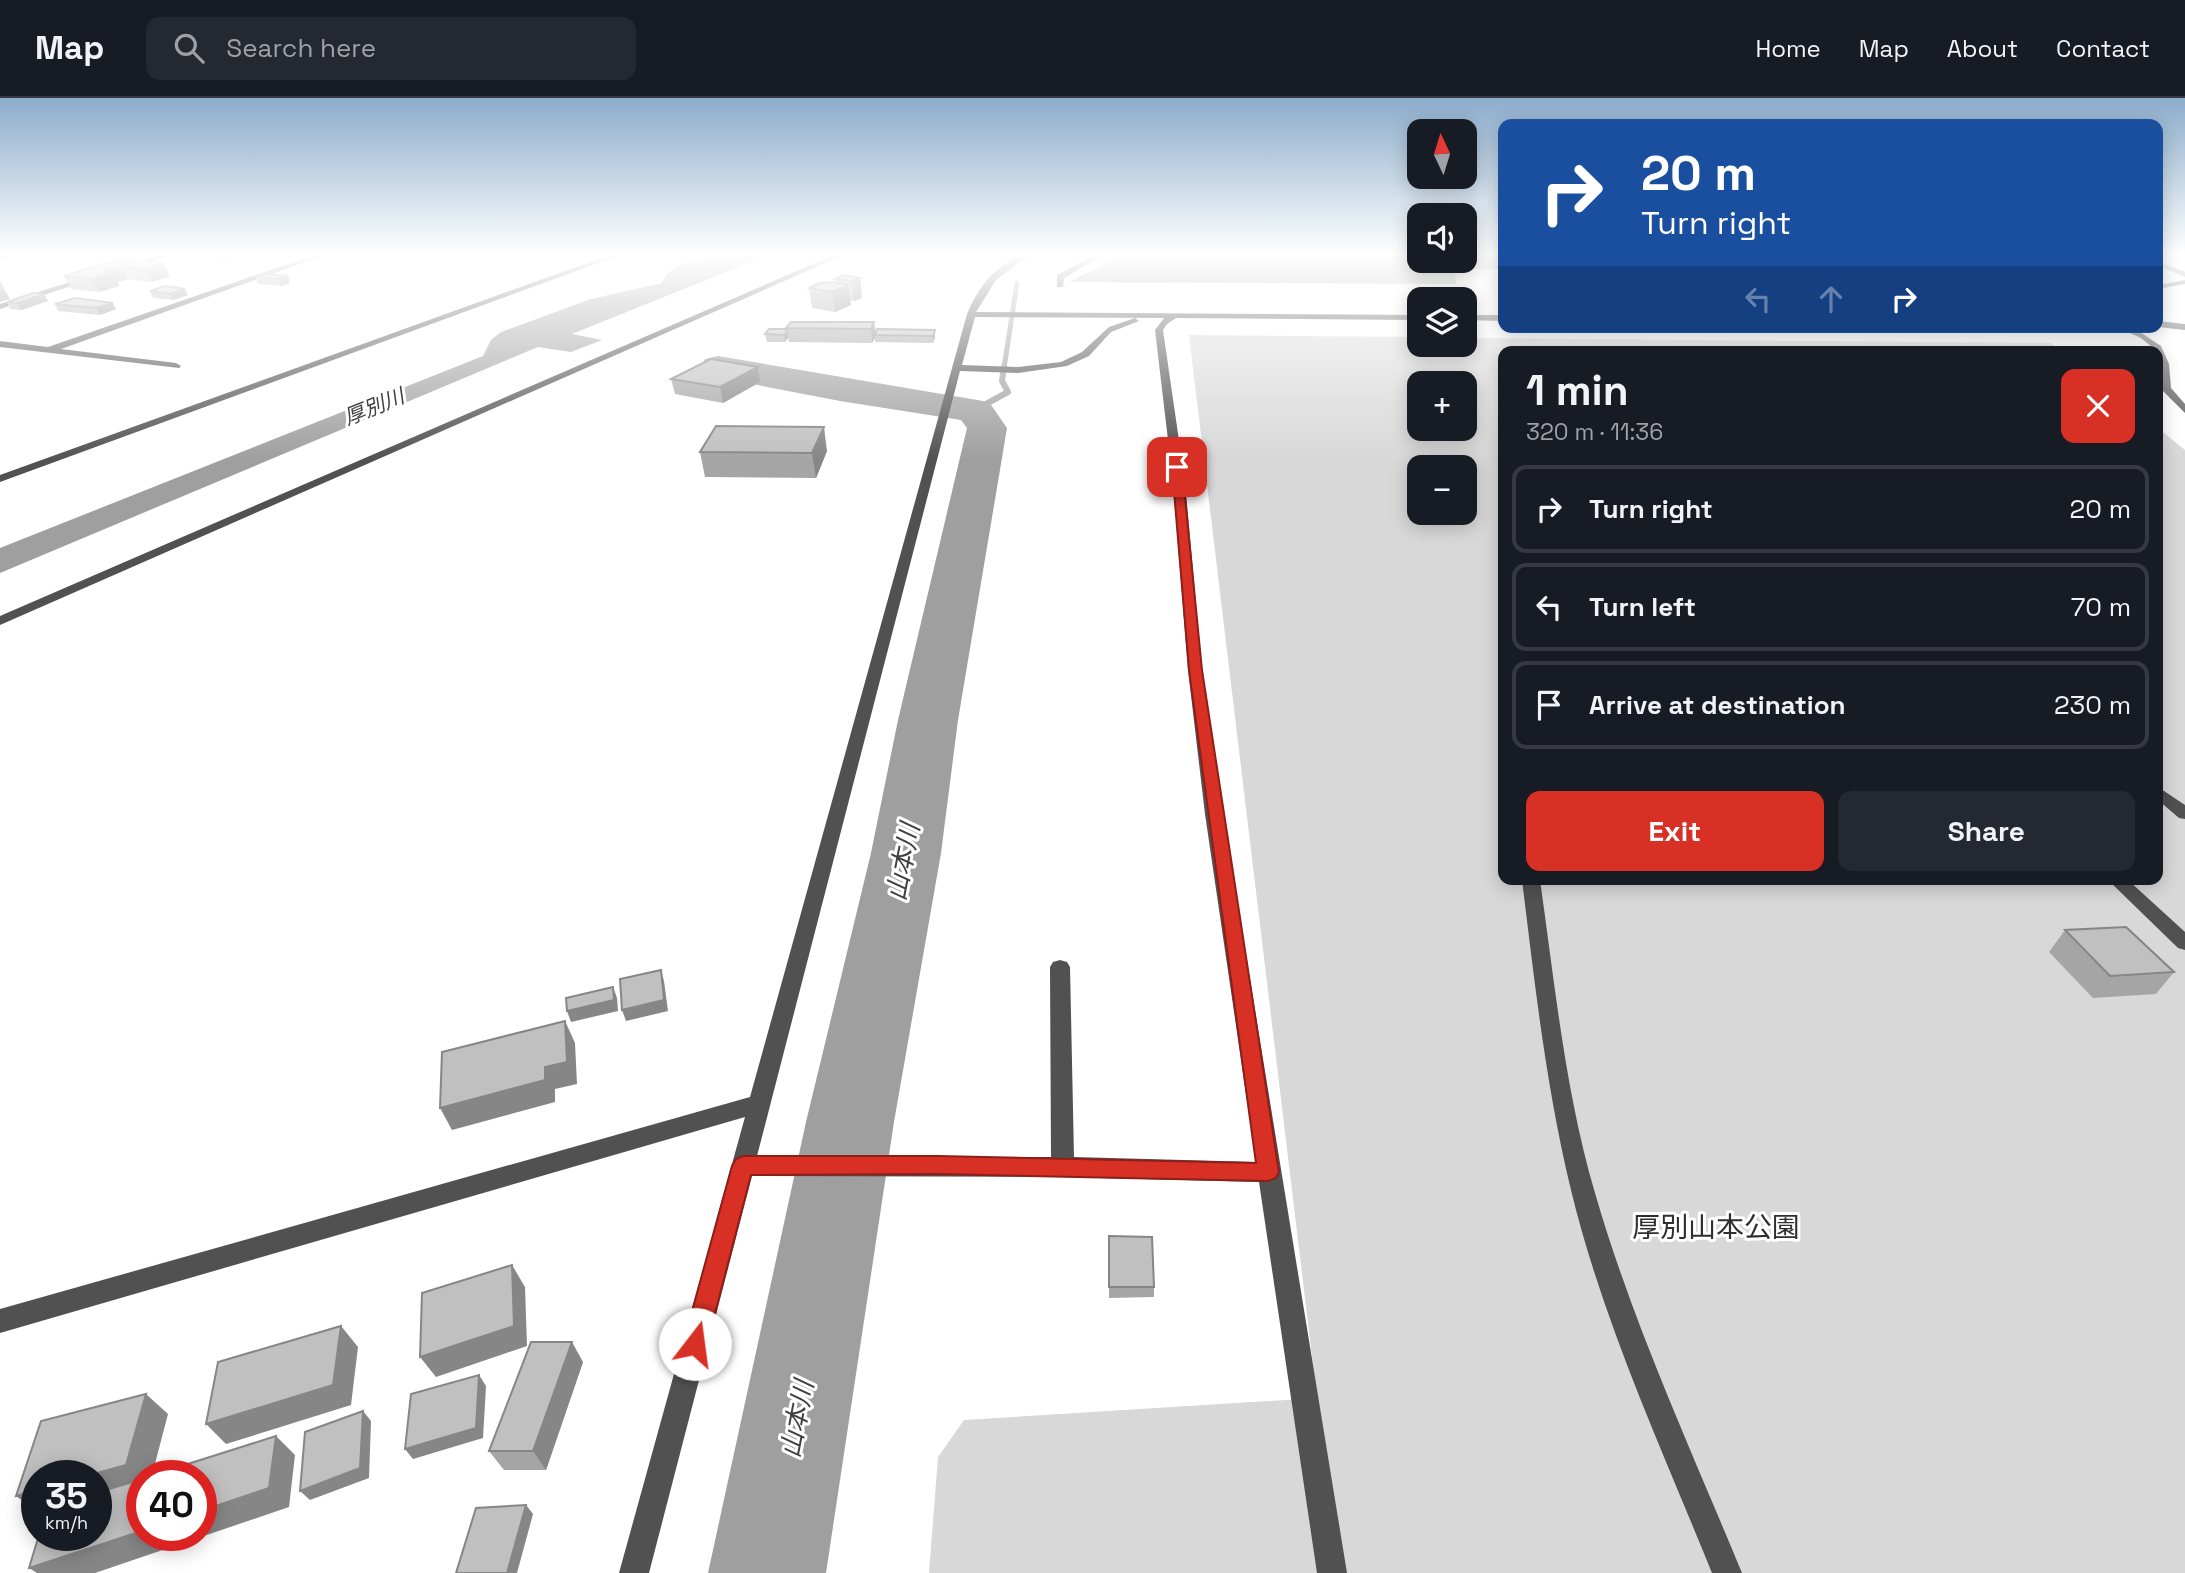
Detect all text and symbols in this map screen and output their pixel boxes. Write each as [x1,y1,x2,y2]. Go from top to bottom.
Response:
search box [146,17,636,80]
text: Map [35,27,104,69]
icon: search [170,29,208,67]
text: Search here [226,31,376,65]
text: Home [1755,33,1821,64]
text: Map [1859,33,1909,64]
text: About [1947,33,2018,64]
text: Contact [2056,33,2150,64]
north arrow [1407,119,1477,189]
map controls [1407,119,1477,525]
text: 20 m [1641,142,1756,204]
icon: right [1526,147,1617,238]
button: sound [1407,203,1477,273]
text: Turn right [1641,203,1791,243]
icon: left [1739,280,1777,318]
icon: ahead [1812,280,1850,318]
icon: right [1885,280,1923,318]
button: layers [1407,287,1477,357]
text: 1 min [1526,364,1629,417]
button: close [2061,369,2135,443]
button: + [1407,371,1477,441]
water label: 厚別川 [340,381,410,431]
text: 320 m · 11:36 [1526,417,1663,447]
pin [1147,437,1207,497]
icon: arrive [1158,448,1196,486]
button: − [1407,455,1477,525]
icon: right [1530,490,1568,528]
text: Turn right [1589,492,1713,526]
text: 20 m [2070,492,2131,526]
icon: left [1530,588,1568,626]
text: Turn left [1589,590,1696,624]
text: 70 m [2071,590,2131,624]
icon: arrive [1530,686,1568,724]
text: Arrive at destination [1589,688,1846,722]
text: 230 m [2054,688,2131,722]
button: Exit [1526,791,1824,871]
button: Share [1838,791,2135,871]
water label: 山本川 [879,818,928,904]
park label: 厚別山本公園 [1632,1209,1800,1245]
position arrow [658,1307,732,1381]
water label: 山本川 [773,1375,822,1461]
speed limit sign: 40 [126,1460,217,1551]
text: 35 [45,1474,88,1518]
text: km/h [45,1511,88,1534]

